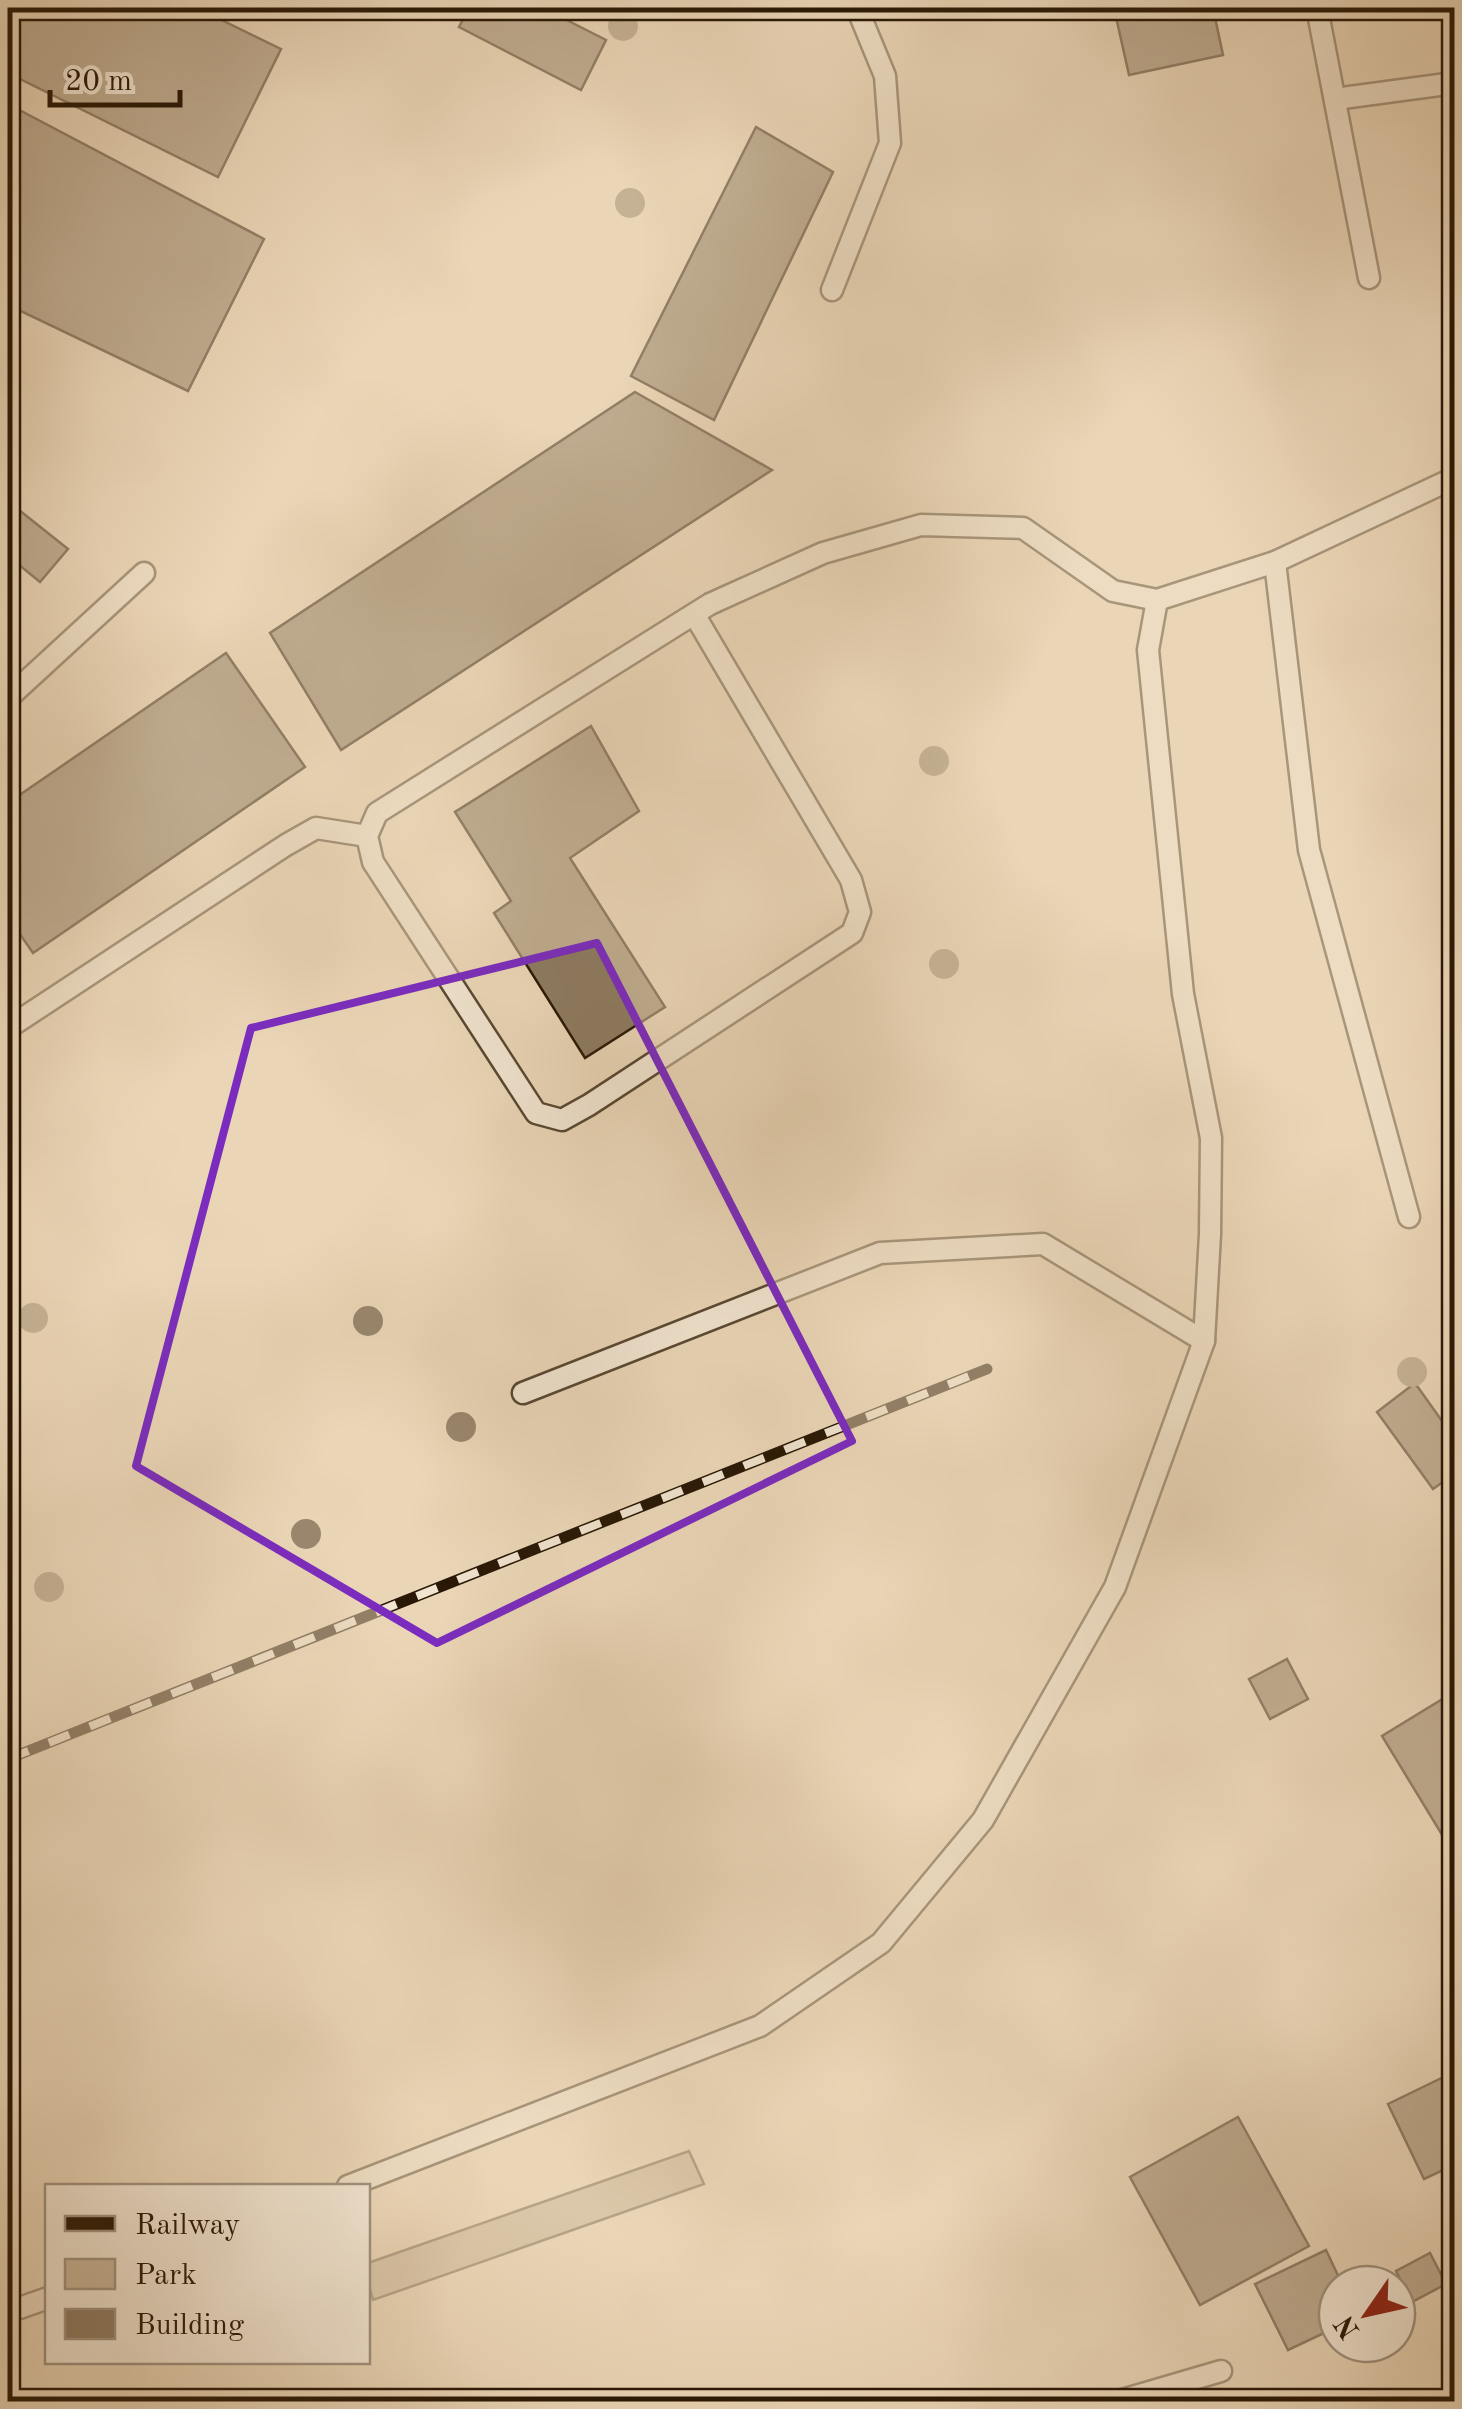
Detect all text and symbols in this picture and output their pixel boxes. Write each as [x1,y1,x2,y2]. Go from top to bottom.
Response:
scale bar [50,45,180,107]
text: 20 m [65,67,132,97]
legend [45,2184,370,2364]
text: Railway [135,2211,240,2241]
text: Park [135,2261,197,2291]
north arrow [1317,2264,1417,2364]
text: N [1331,2309,1366,2343]
text: Building [135,2311,244,2341]

